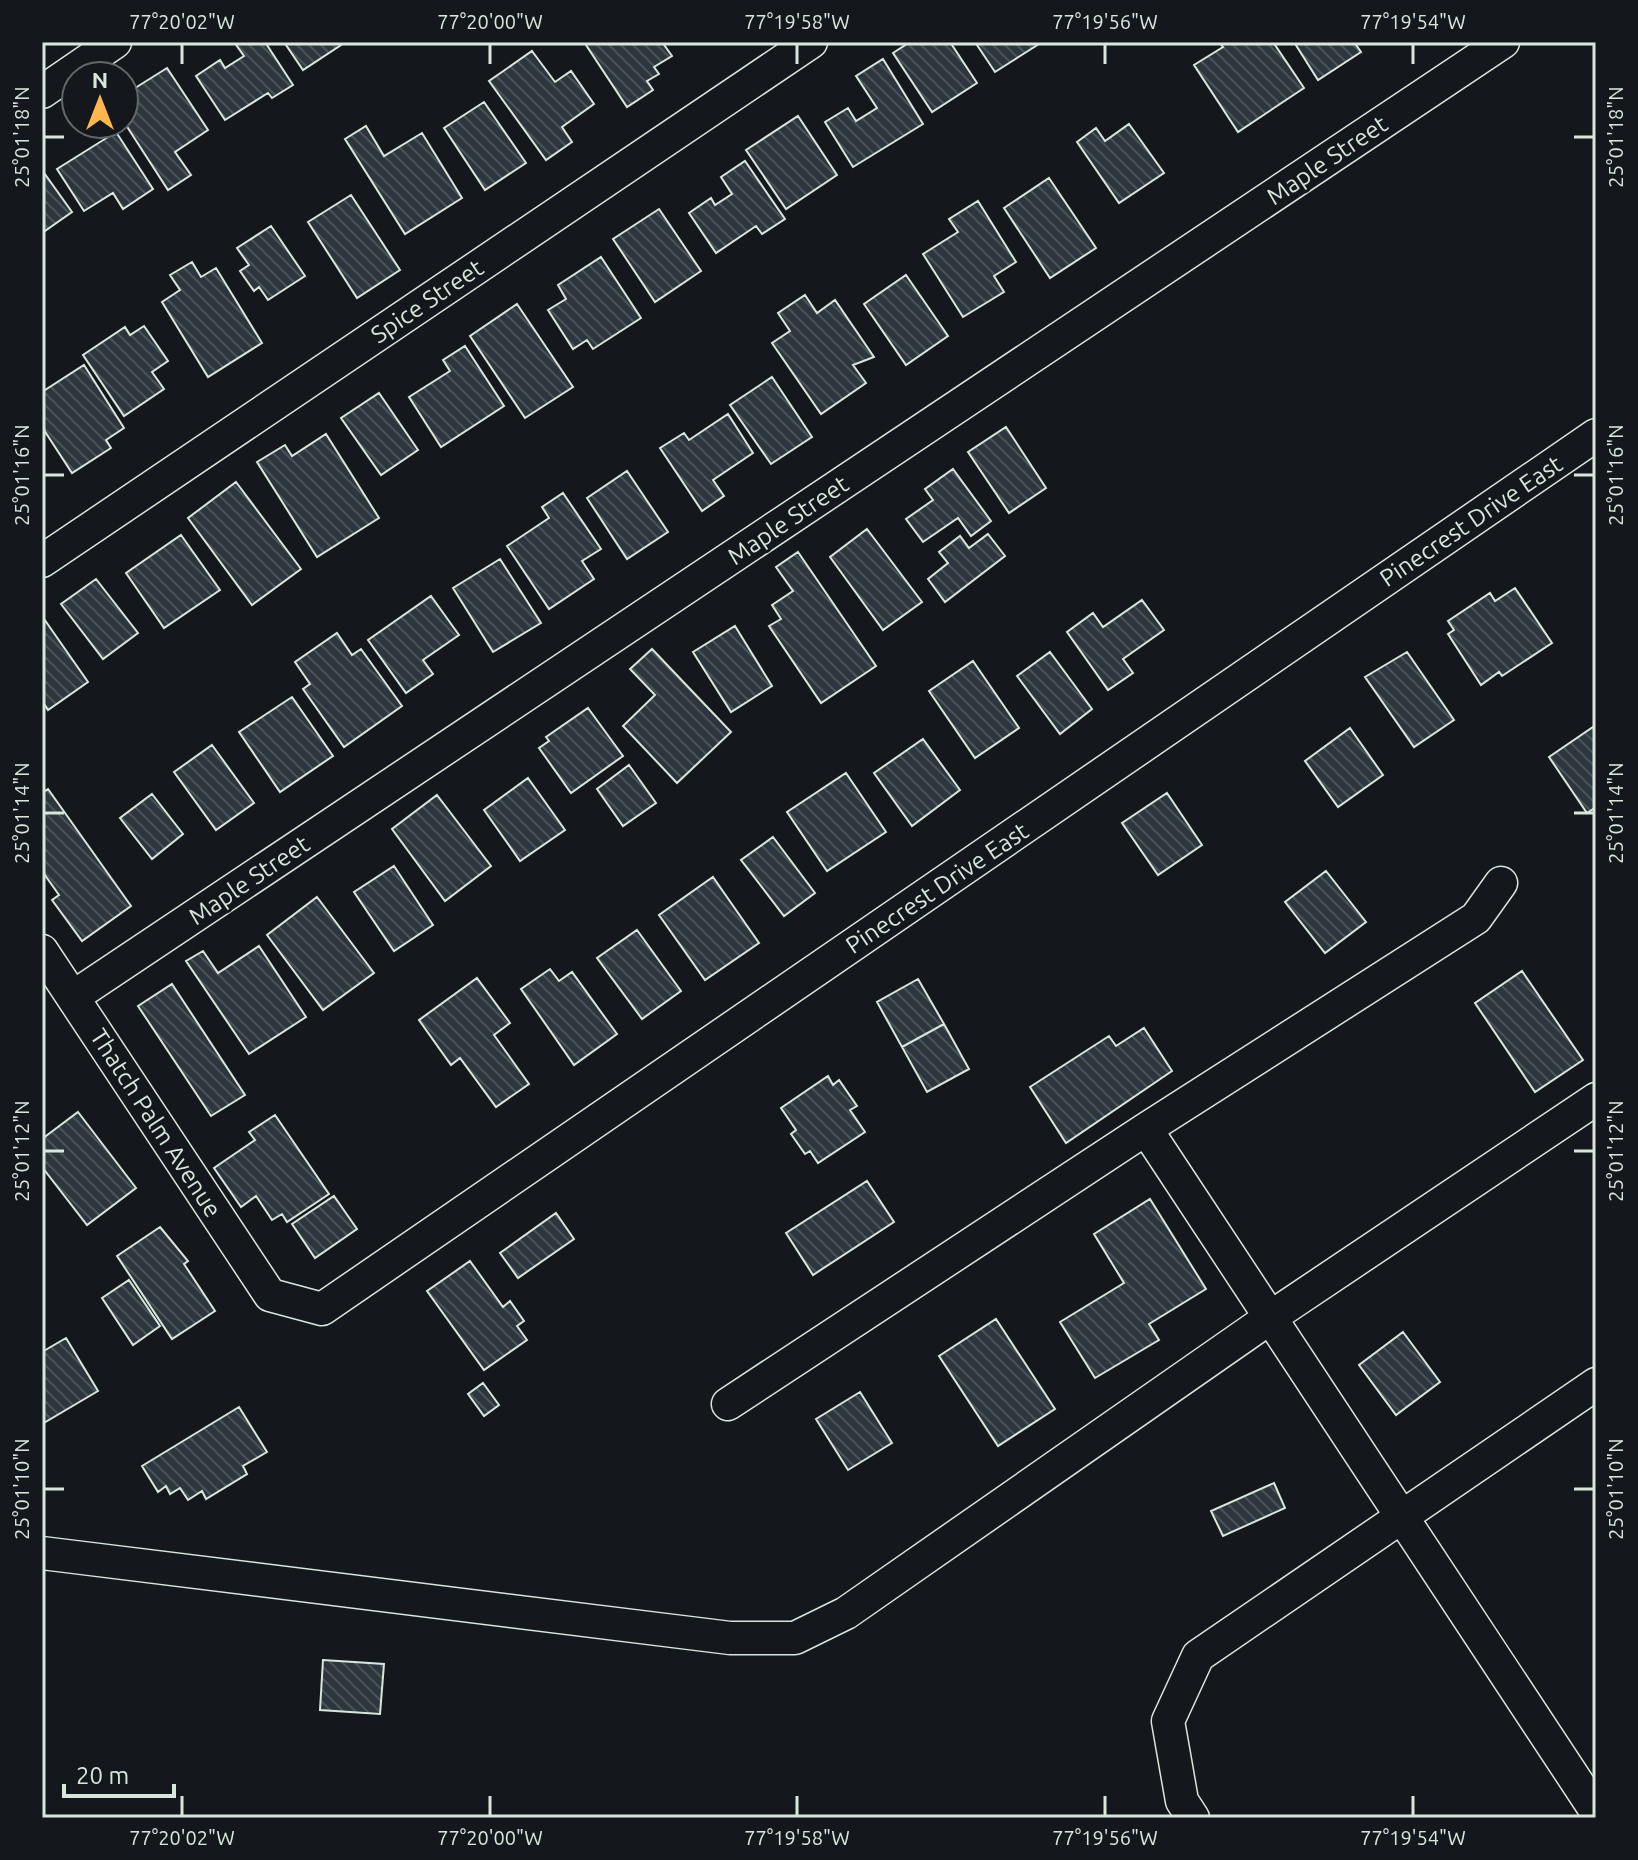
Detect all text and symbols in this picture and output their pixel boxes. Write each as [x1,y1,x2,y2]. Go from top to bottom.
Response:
text: 77°20'02"W [129,10,235,33]
text: 77°20'00"W [437,10,543,33]
text: 77°19'58"W [744,10,850,33]
text: 77°19'56"W [1052,10,1158,33]
text: 77°19'54"W [1360,10,1466,33]
north arrow [60,60,140,140]
text: N [92,67,108,92]
text: 25°01'18"N [10,86,33,188]
text: 25°01'18"N [1604,86,1627,188]
street label: Maple Street [1262,110,1393,210]
street label: Spice Street [366,253,489,348]
text: 25°01'16"N [10,424,33,526]
text: 25°01'16"N [1604,424,1627,526]
street label: Pinecrest Drive East [1375,450,1568,592]
street label: Maple Street [723,470,854,570]
text: 25°01'14"N [10,762,33,864]
text: 25°01'14"N [1604,762,1627,864]
street label: Pinecrest Drive East [841,817,1034,959]
street label: Maple Street [184,830,315,930]
street label: Thatch Palm Avenue [85,1024,227,1222]
text: 25°01'12"N [10,1100,33,1202]
text: 25°01'12"N [1604,1100,1627,1202]
text: 25°01'10"N [10,1438,33,1540]
text: 25°01'10"N [1604,1438,1627,1540]
scale bar [64,1748,174,1798]
text: 20 m [76,1762,129,1789]
text: 77°20'02"W [129,1826,235,1849]
text: 77°20'00"W [437,1826,543,1849]
text: 77°19'58"W [744,1826,850,1849]
text: 77°19'56"W [1052,1826,1158,1849]
text: 77°19'54"W [1360,1826,1466,1849]

